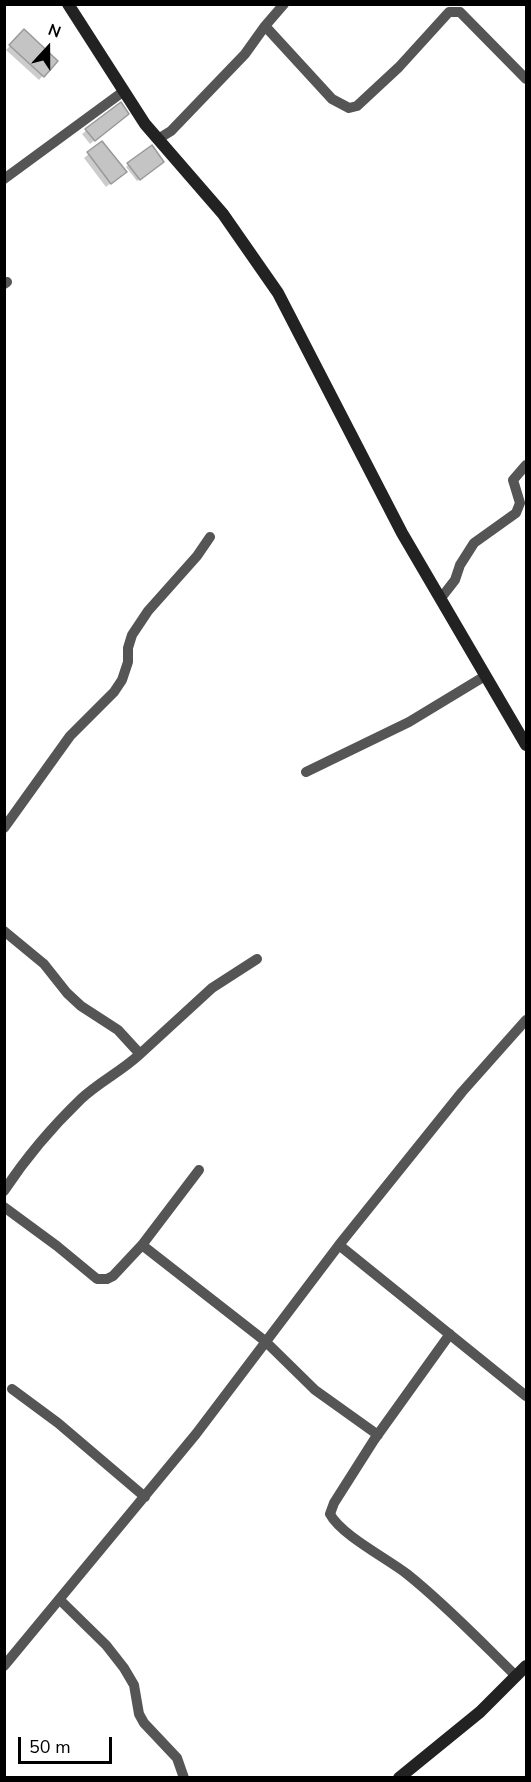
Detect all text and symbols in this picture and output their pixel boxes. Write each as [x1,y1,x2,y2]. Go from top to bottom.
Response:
north arrow [18,18,78,78]
text: N [45,19,64,44]
scale bar [21,1725,116,1763]
text: 50 m [29,1735,71,1759]

